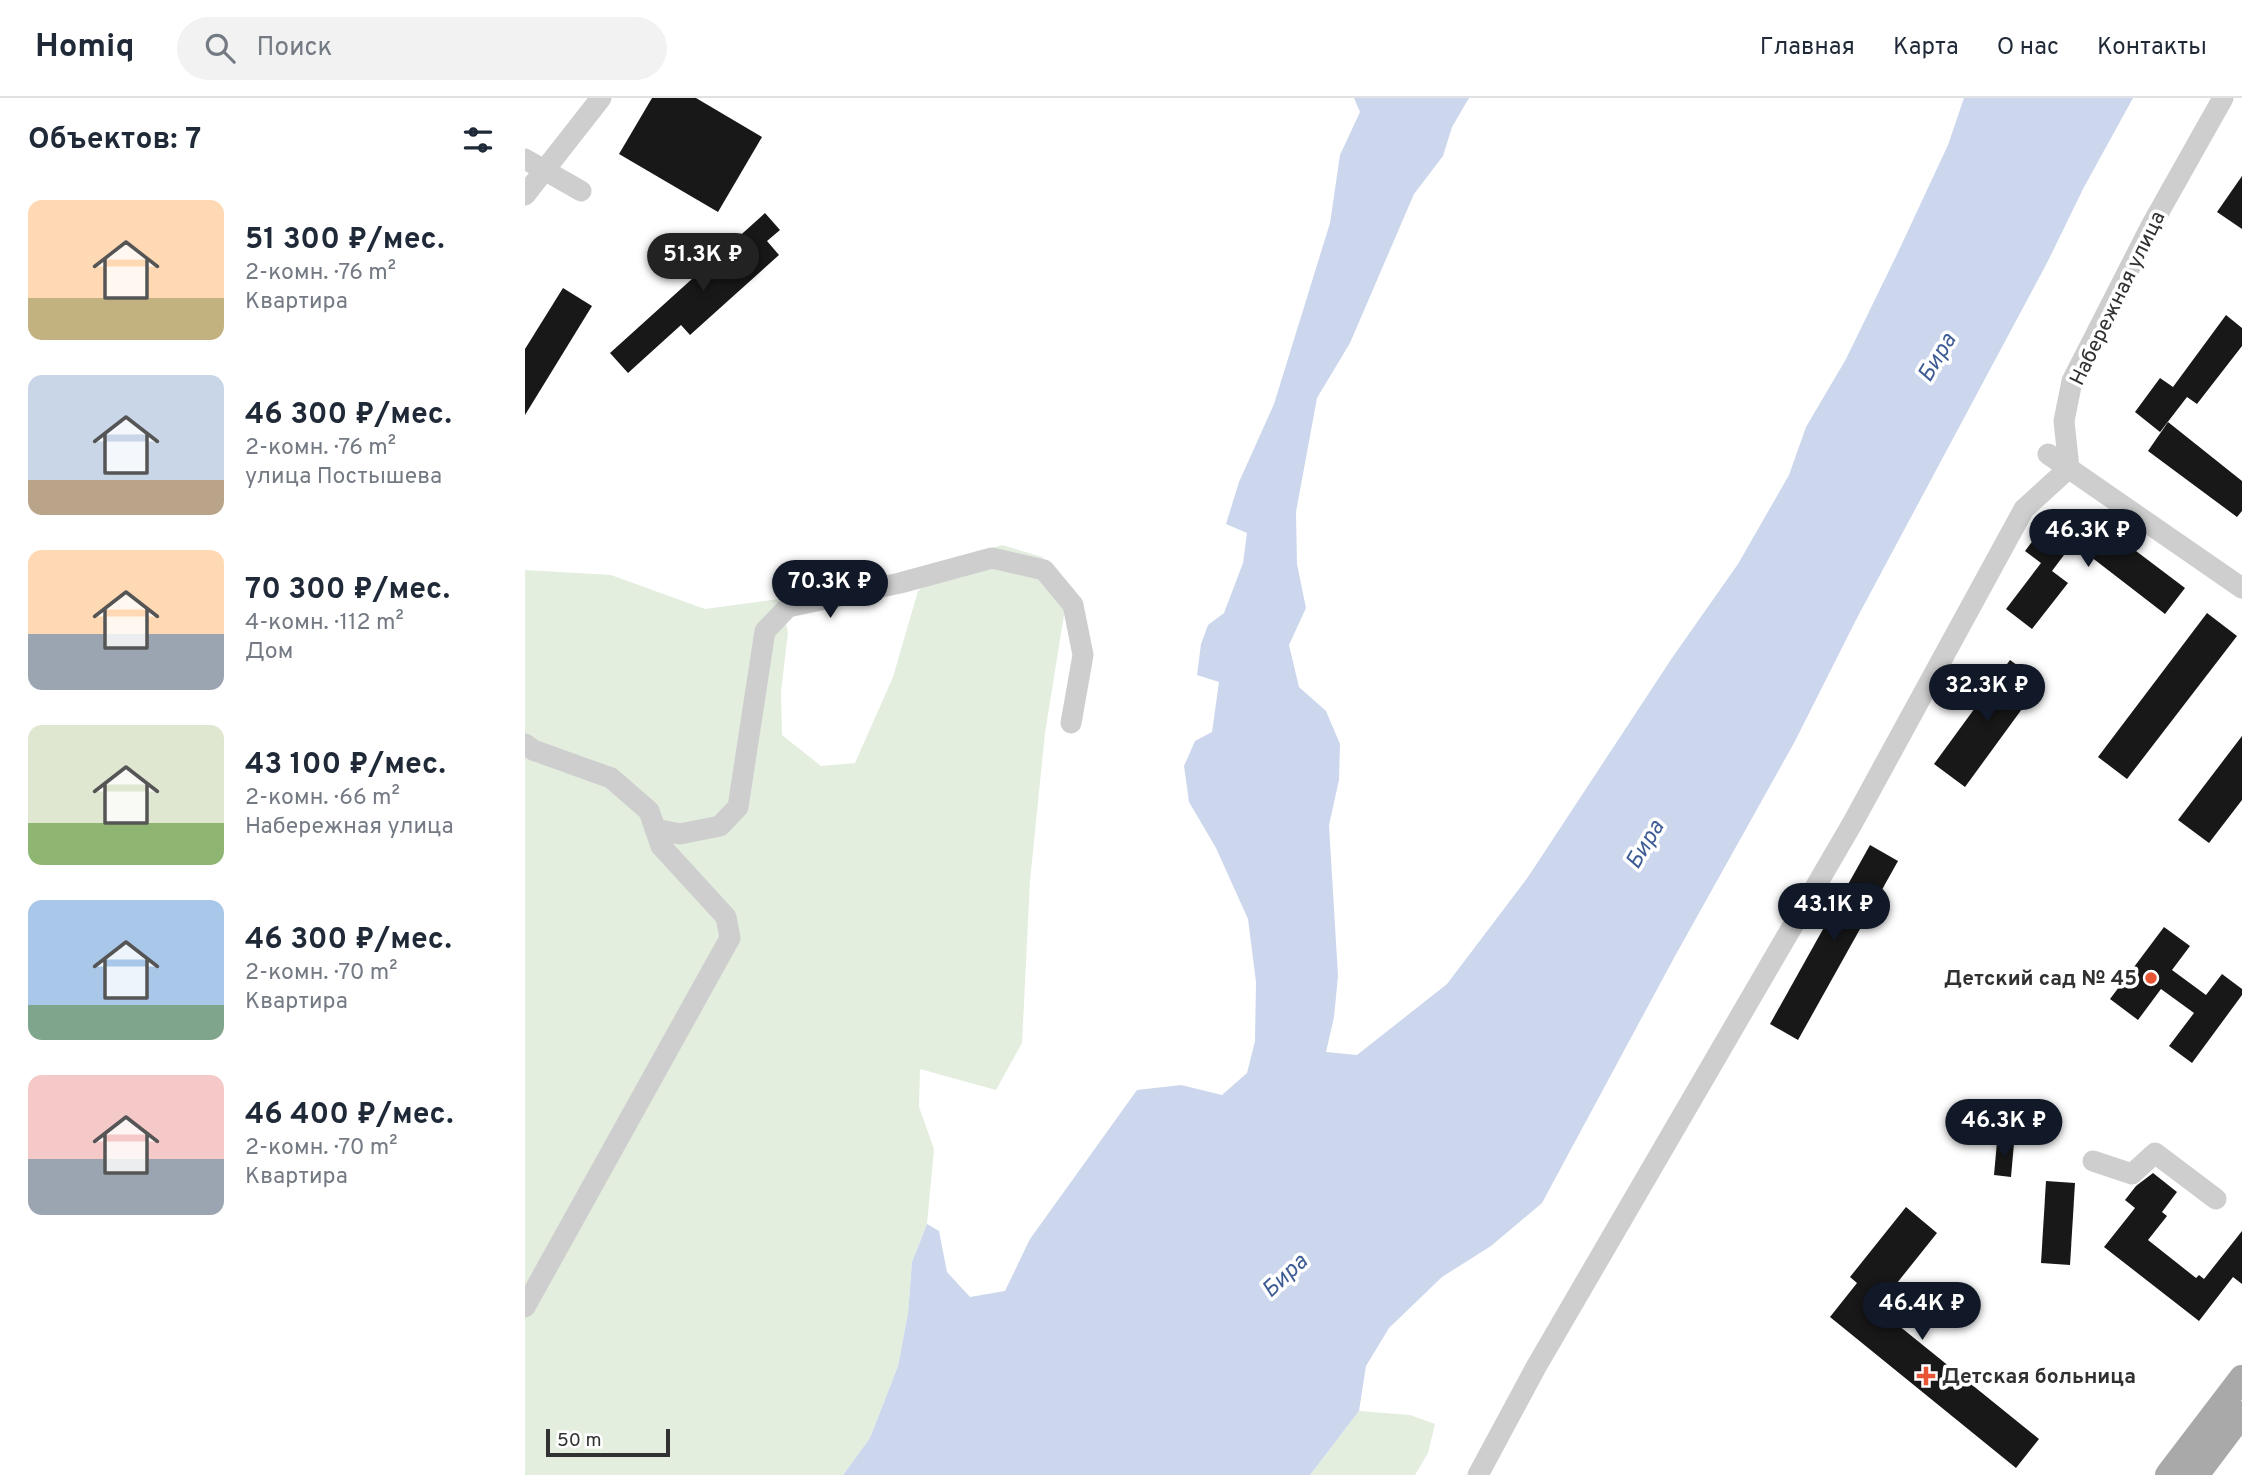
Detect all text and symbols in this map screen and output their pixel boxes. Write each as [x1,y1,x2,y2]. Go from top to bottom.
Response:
search box [177,17,667,80]
text: Homiq [35,27,135,69]
icon: search [201,29,239,67]
text: Поиск [257,32,332,65]
text: Главная [1760,33,1855,63]
text: Карта [1893,33,1959,63]
text: О нас [1997,33,2059,63]
text: Контакты [2097,33,2207,63]
icon: filters [459,121,497,159]
text: Объектов: 7 [28,122,201,159]
street label: Набережная улица [2064,207,2172,390]
text: 51 300 ₽/мес. [245,222,445,259]
icon: home [84,228,168,312]
pin: 51.3K ₽ [638,234,768,293]
text: 51.3K ₽ [663,241,743,270]
text: 2-комн. · 76 m² [245,259,396,288]
text: Квартира [245,288,348,317]
water label: Бира [1912,328,1964,388]
text: 46 300 ₽/мес. [245,397,452,434]
icon: home [84,403,168,487]
text: 2-комн. · 76 m² [245,434,396,463]
text: улица Постышева [245,463,442,492]
pin: 46.3K ₽ [2023,510,2153,569]
text: 46.3K ₽ [2045,517,2131,546]
pin: 70.3K ₽ [765,560,895,620]
text: 70.3K ₽ [788,568,872,597]
text: 70 300 ₽/мес. [245,572,450,609]
icon: home [84,578,168,662]
text: 4-комн. · 112 m² [245,609,404,638]
text: Дом [245,638,293,667]
pin: 32.3K ₽ [1922,664,2052,724]
text: 32.3K ₽ [1945,672,2029,701]
text: 43 100 ₽/мес. [245,747,446,784]
icon: home [84,753,168,837]
text: 2-комн. · 66 m² [245,784,400,813]
text: Набережная улица [245,813,454,842]
water label: Бира [1620,815,1672,875]
pin: 43.1K ₽ [1769,884,1899,943]
text: 43.1K ₽ [1794,891,1874,920]
text: 46 300 ₽/мес. [245,922,452,959]
icon: home [84,928,168,1012]
text: 2-комн. · 70 m² [245,959,398,988]
place label: Детский сад № 45 [1944,966,2137,993]
marker: Детский сад № 45 [2143,970,2159,986]
text: Квартира [245,988,348,1017]
text: 46 400 ₽/мес. [245,1097,454,1134]
pin: 46.3K ₽ [1939,1100,2069,1159]
icon: home [84,1103,168,1187]
text: 46.3K ₽ [1961,1107,2047,1136]
text: 2-комн. · 70 m² [245,1134,398,1163]
text: Квартира [245,1163,348,1192]
water label: Бира [1257,1248,1315,1305]
pin: 46.4K ₽ [1857,1282,1987,1342]
text: 46.4K ₽ [1879,1290,1965,1319]
place label: Детская больница [1942,1364,2136,1391]
marker: Детская больница [1916,1366,1936,1386]
scale bar [546,1426,670,1458]
text: 50 m [557,1429,602,1453]

